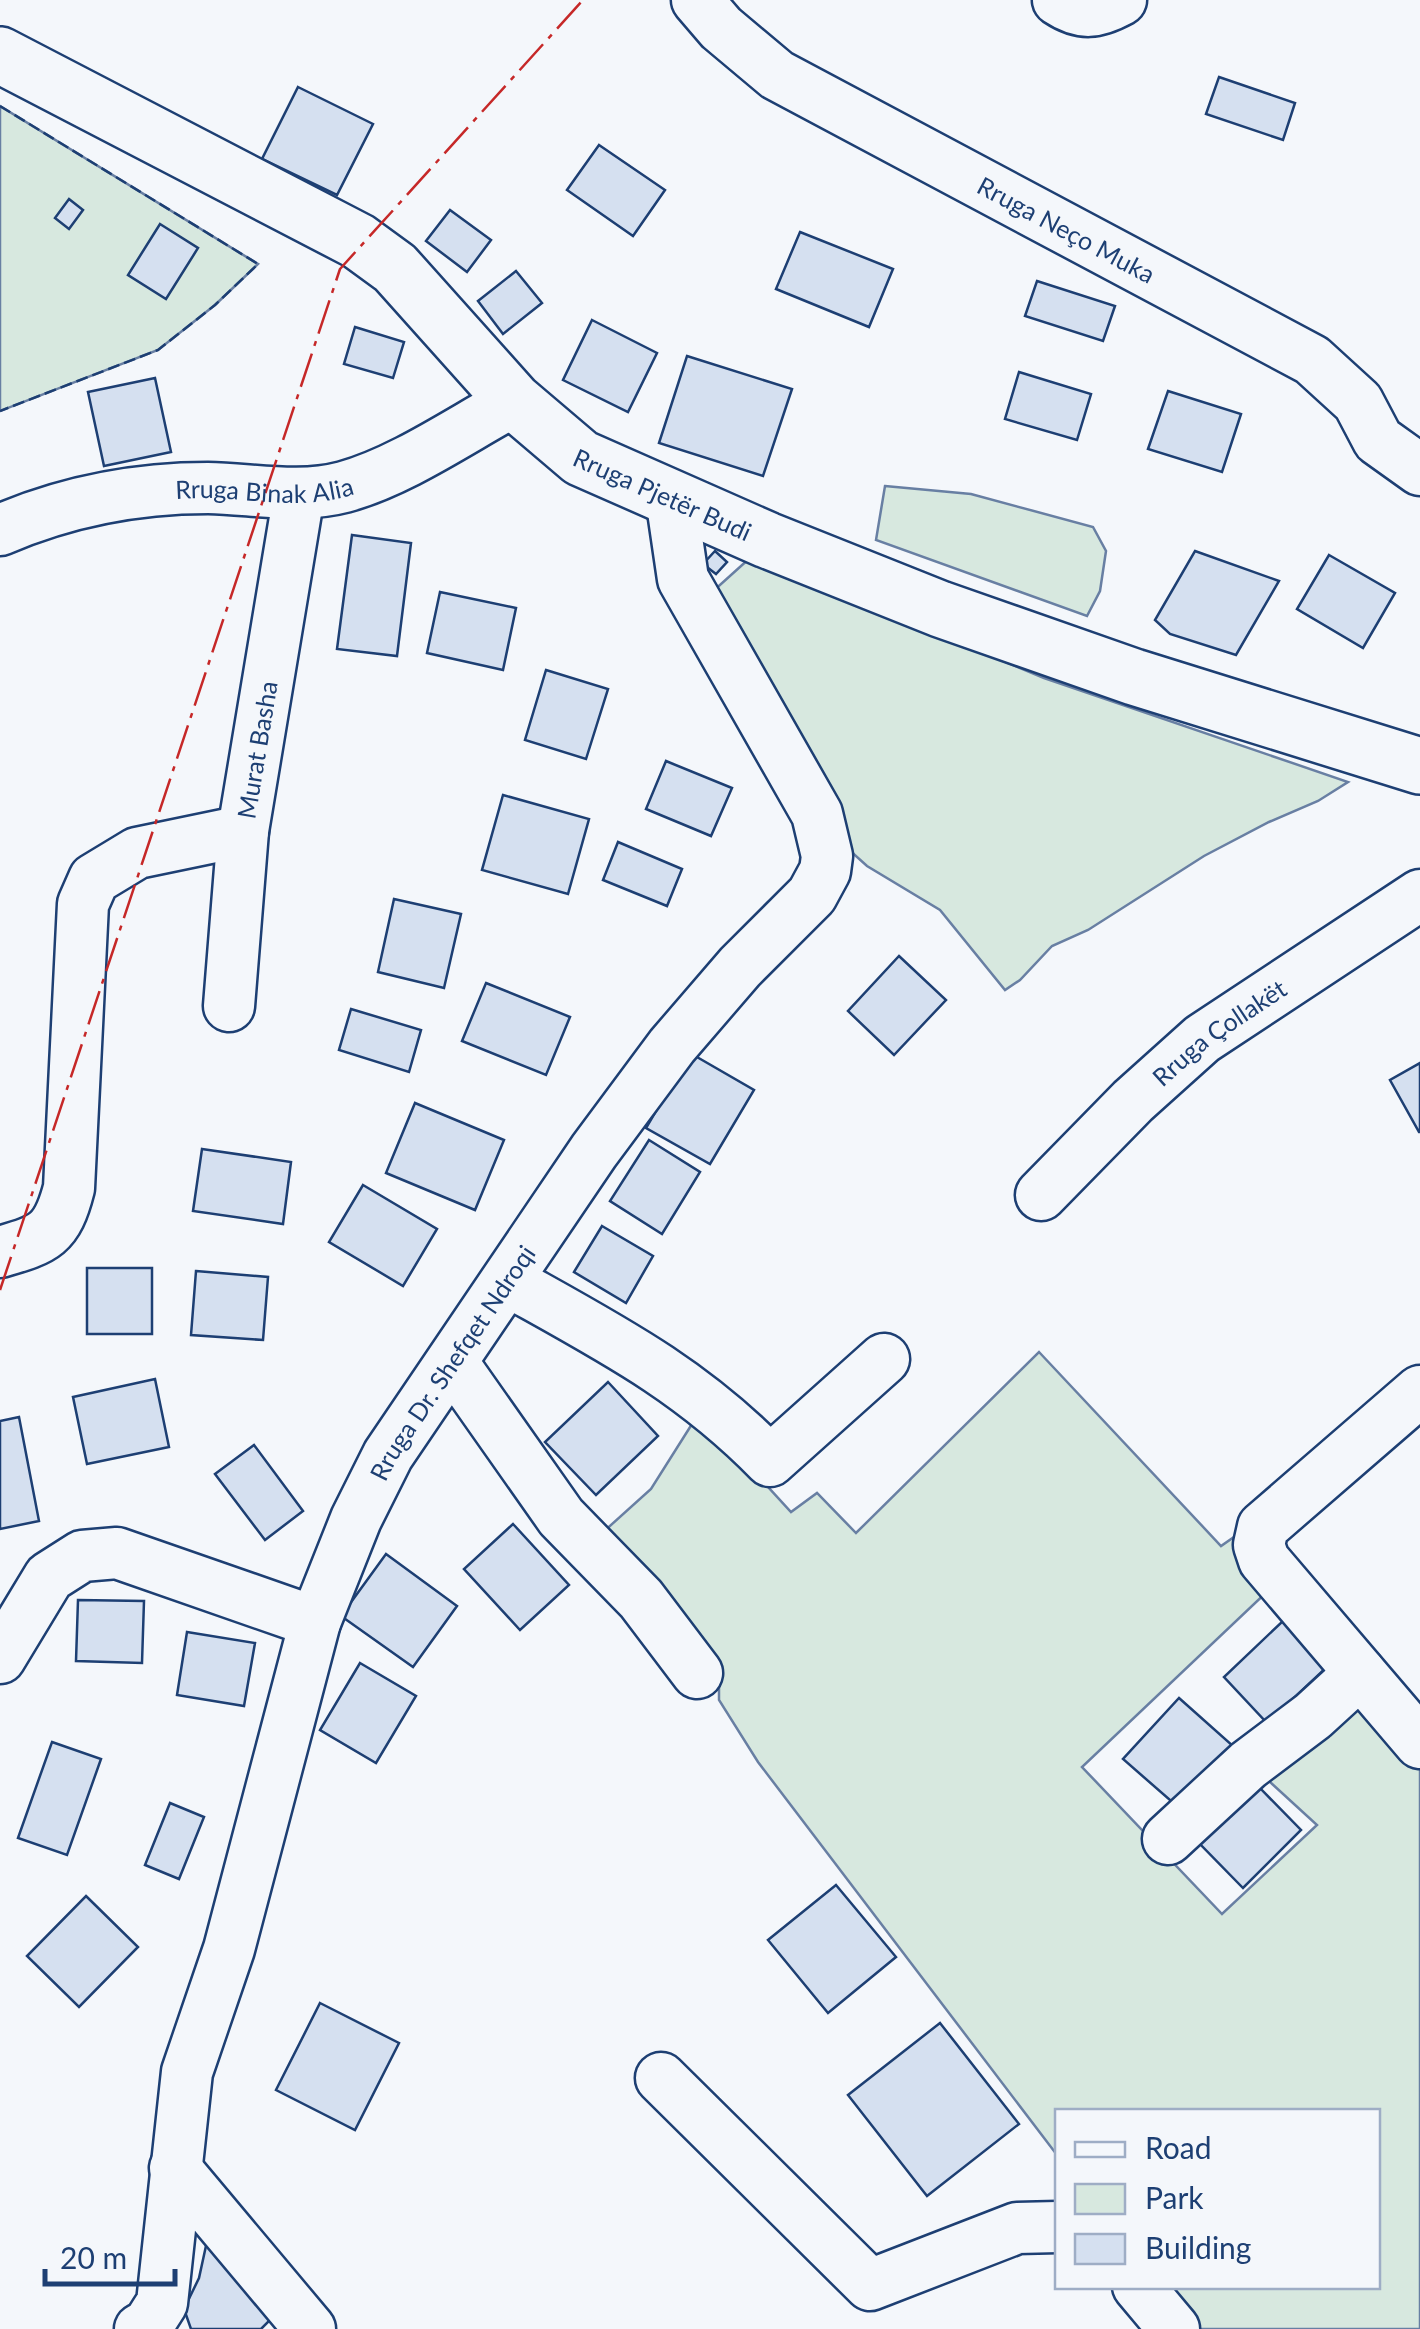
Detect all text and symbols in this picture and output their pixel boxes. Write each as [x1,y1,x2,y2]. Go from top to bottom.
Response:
street label: Rruga Neço Muka [973,170,1160,289]
street label: Rruga Pjetër Budi [569,442,756,546]
street label: Rruga Binak Alia [175,470,357,508]
street label: Murat Basha [230,679,283,821]
street label: Rruga Çollakët [1146,973,1292,1092]
street label: Rruga Dr. Shefqet Ndroqi [363,1239,541,1485]
legend [1055,2109,1380,2289]
text: Road [1145,2129,1212,2165]
text: Park [1145,2179,1204,2215]
scale bar [45,2224,175,2286]
text: Building [1145,2229,1251,2265]
text: 20 m [60,2239,127,2275]

